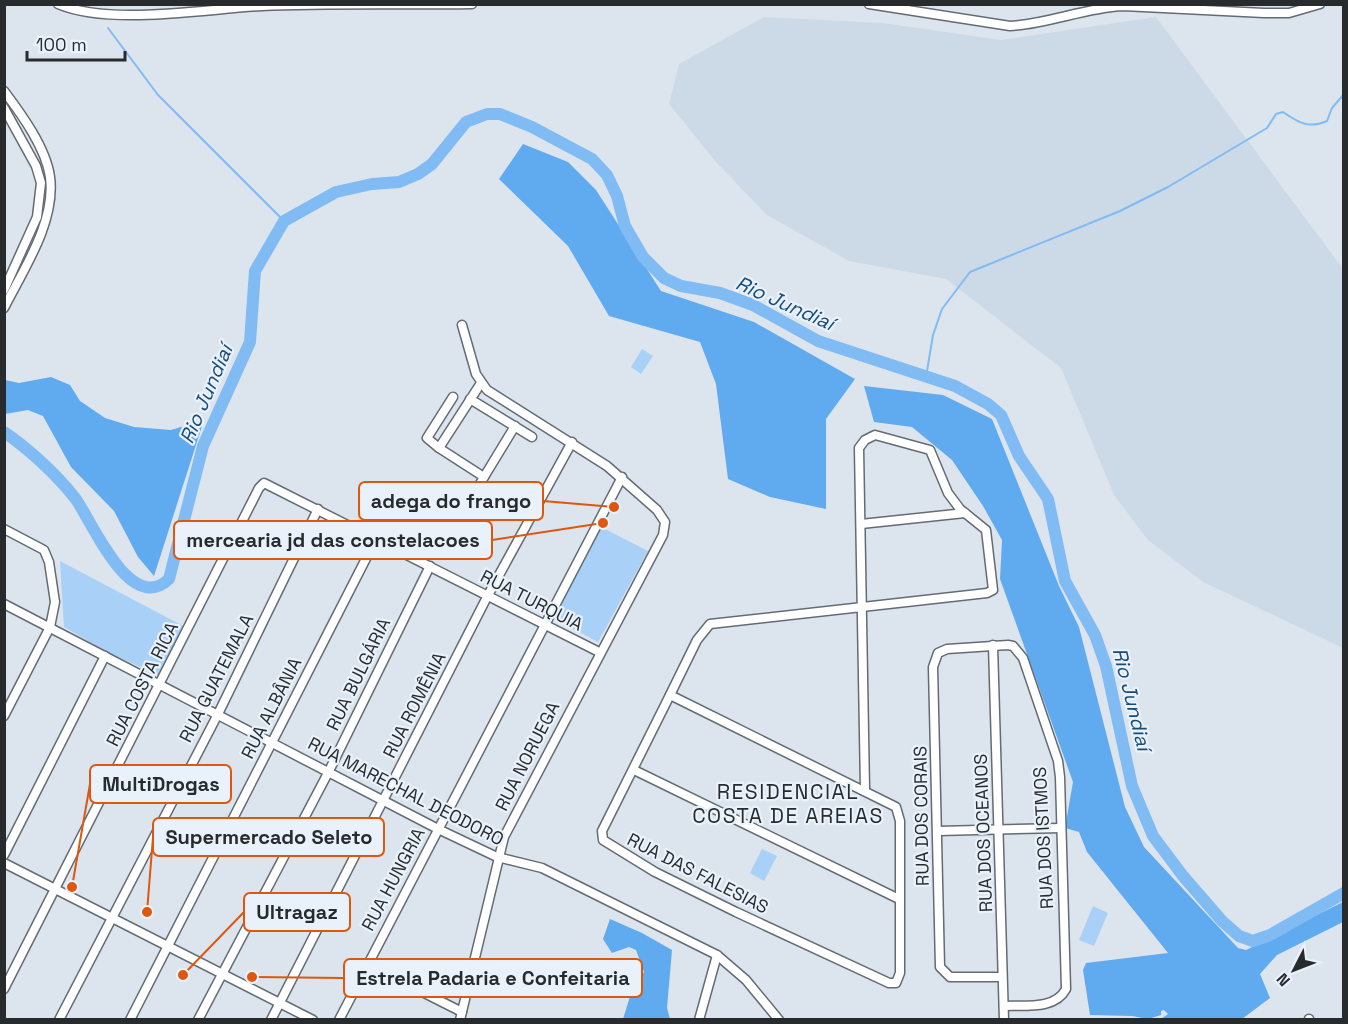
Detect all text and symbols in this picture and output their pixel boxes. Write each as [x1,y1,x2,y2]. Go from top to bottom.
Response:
scale bar [27,24,124,62]
text: 100 m [36,33,87,56]
water label: Rio Jundiaí [732,270,842,338]
water label: Rio Jundiaí [174,337,240,447]
callout: adega do frango [359,482,543,520]
text: adega do frango [371,488,531,514]
callout: mercearia jd das constelacoes [174,521,492,559]
text: mercearia jd das constelacoes [186,527,480,553]
street label: RUA TURQUIA [477,564,587,636]
street label: RUA GUATEMALA [174,610,258,746]
street label: RUA BULGÁRIA [321,614,395,734]
street label: RUA COSTA RICA [101,618,183,750]
water label: Rio Jundiaí [1107,645,1158,757]
street label: RUA ROMÊNIA [378,648,450,762]
street label: RUA ALBÂNIA [236,654,306,762]
street label: RUA NORUEGA [490,698,564,814]
street label: RUA MARECHAL DEODORO [304,732,508,850]
street label: RUA DOS CORAIS [908,746,934,886]
street label: RUA DOS OCEANOS [969,753,997,913]
callout: MultiDrogas [90,765,231,803]
street label: RUA DOS ISTMOS [1028,766,1058,910]
text: MultiDrogas [102,771,220,797]
district label: RESIDENCIAL COSTA DE AREIAS [692,778,884,829]
callout: Supermercado Seleto [153,818,384,856]
street label: RUA HUNGRIA [356,823,430,935]
text: Supermercado Seleto [165,824,373,850]
street label: RUA DAS FALESIAS [623,827,773,919]
callout: Ultragaz [244,893,350,931]
text: Ultragaz [256,899,338,925]
north arrow [1264,940,1324,1000]
callout: Estrela Padaria e Confeitaria [344,959,642,997]
text: Estrela Padaria e Confeitaria [356,965,630,991]
text: N [1272,969,1295,991]

